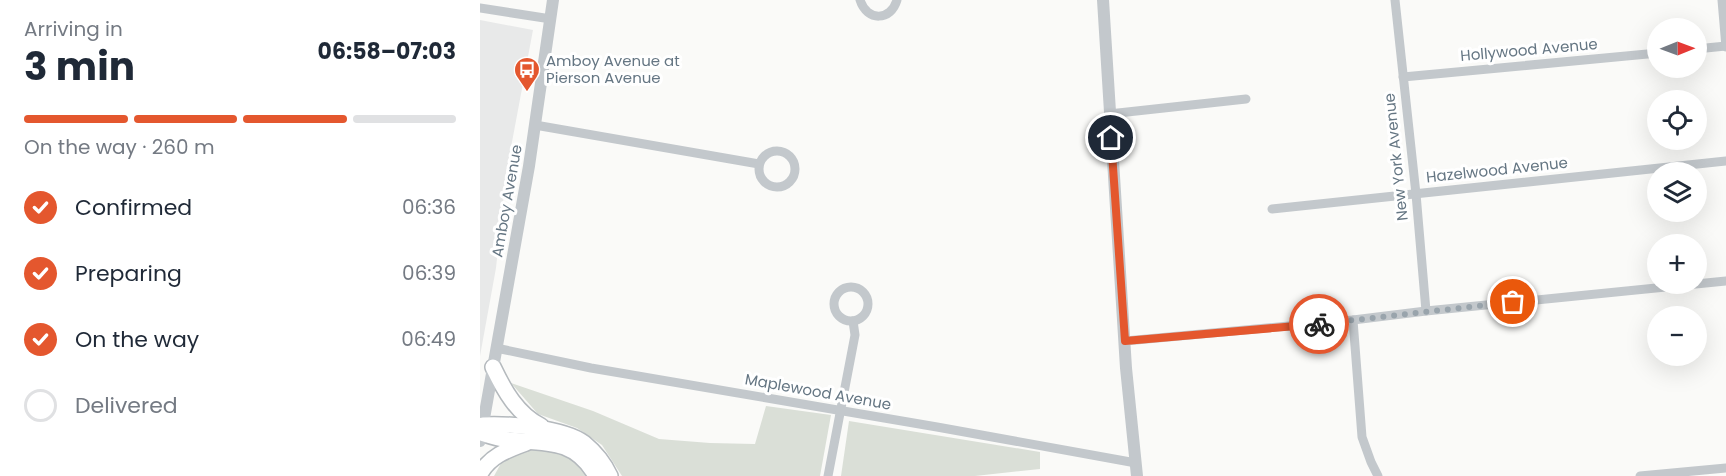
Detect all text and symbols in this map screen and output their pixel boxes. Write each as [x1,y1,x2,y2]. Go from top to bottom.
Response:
text: Arriving in [24,15,123,43]
north arrow [1647,18,1707,78]
map controls [1647,18,1707,366]
street label: Hollywood Avenue [1459,33,1599,66]
text: 06:58–07:03 [318,36,456,67]
text: 3 min [24,39,135,94]
place label: Amboy Avenue at Pierson Avenue [546,50,680,88]
bus stop icon: Amboy Avenue at Pierson Avenue [512,55,542,93]
button: locate [1647,90,1707,150]
street label: New York Avenue [1378,92,1413,222]
pin [1085,112,1136,163]
icon: home [1094,121,1127,154]
text: On the way · 260 m [24,133,214,161]
street label: Amboy Avenue [486,143,527,259]
street label: Hazelwood Avenue [1425,152,1569,187]
button: layers [1647,162,1707,222]
icon: check [24,191,57,224]
text: Confirmed [75,192,192,223]
text: 06:36 [402,193,456,221]
button: + [1647,234,1707,294]
icon: check [24,257,57,290]
text: Preparing [75,258,182,289]
text: 06:39 [402,259,456,287]
pin [1487,276,1538,327]
icon: bag [1496,285,1529,318]
courier [1289,294,1349,354]
button: − [1647,306,1707,366]
icon: bike [1303,308,1336,341]
icon: check [24,323,57,356]
text: On the way [75,324,199,355]
text: 06:49 [401,325,456,353]
street label: Maplewood Avenue [743,368,893,415]
text: Delivered [75,390,178,421]

